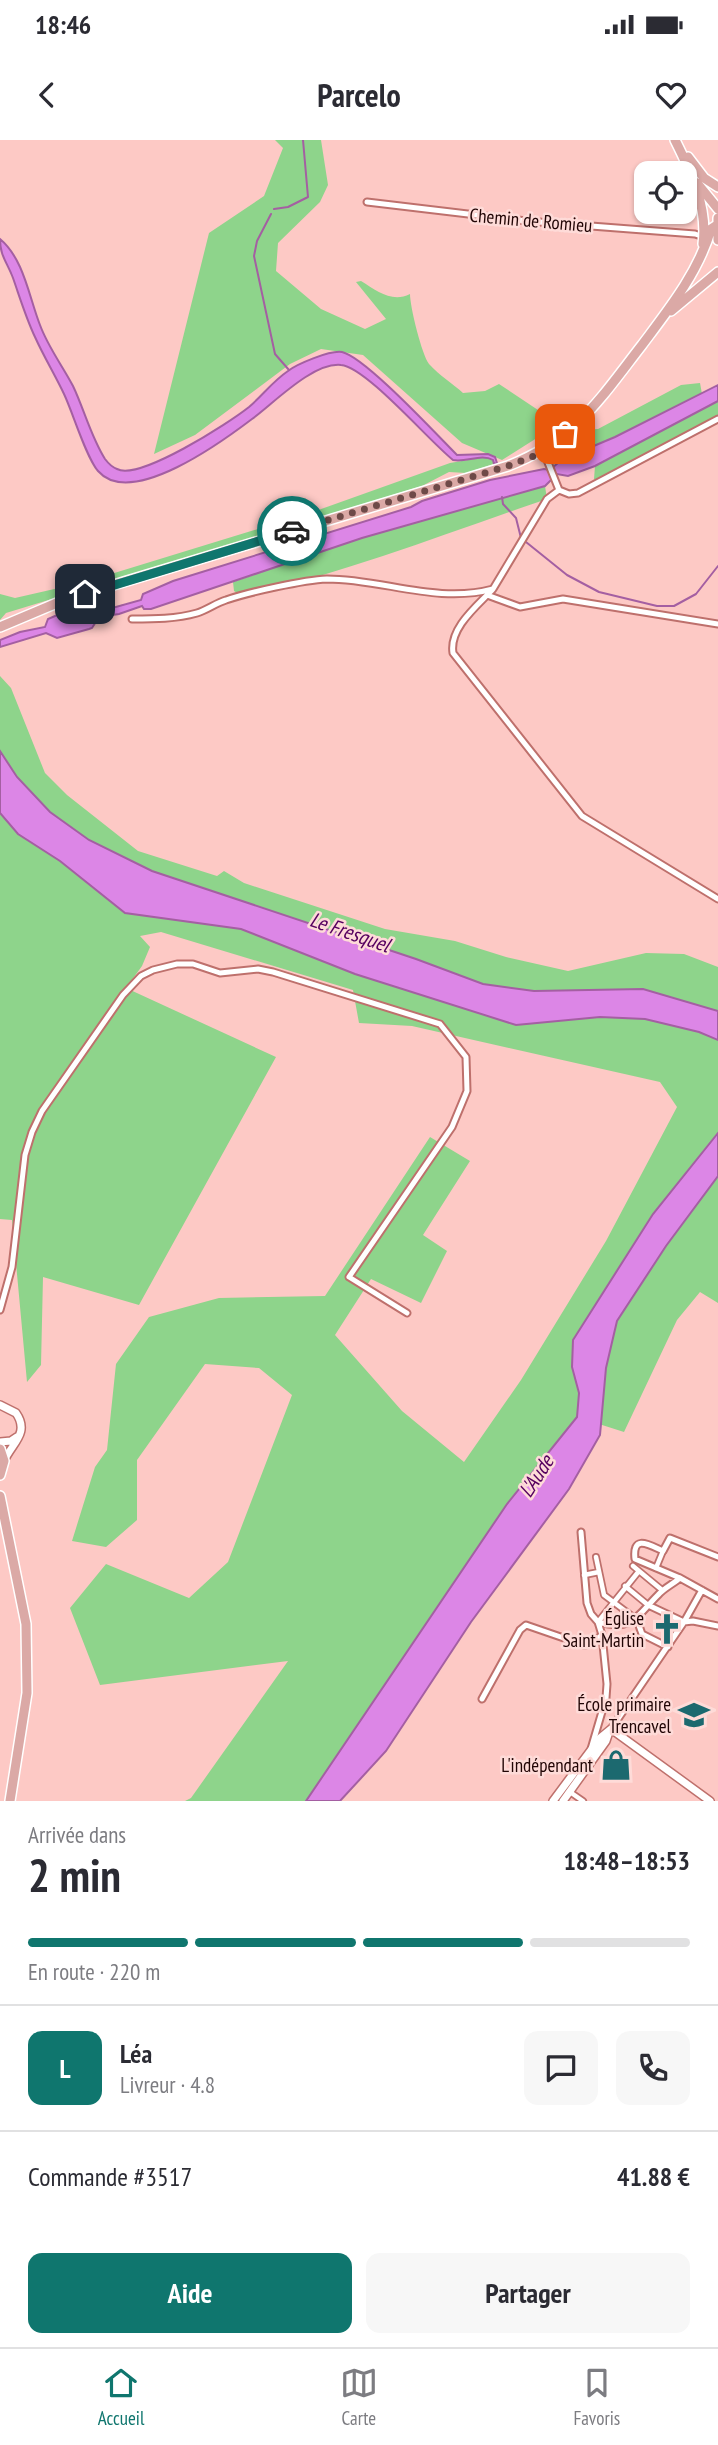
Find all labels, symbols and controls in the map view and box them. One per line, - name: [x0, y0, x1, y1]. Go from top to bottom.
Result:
- text: 18:46: [35, 8, 91, 41]
- text: Parcelo: [317, 74, 401, 116]
- icon: back: [28, 76, 66, 114]
- icon: heart: [652, 76, 690, 114]
- map controls: [634, 161, 697, 224]
- button: locate: [634, 161, 697, 224]
- street label: Chemin de Romieu: [469, 203, 593, 237]
- pin: [535, 404, 595, 464]
- icon: bag: [546, 415, 584, 453]
- courier: [257, 496, 327, 566]
- icon: car: [273, 512, 311, 550]
- pin: [55, 564, 115, 624]
- icon: home: [66, 575, 104, 613]
- water label: Le Fresquel: [306, 906, 396, 959]
- water label: L'Aude: [512, 1449, 560, 1502]
- place label: Église Saint-Martin: [562, 1606, 644, 1652]
- church icon: Église Saint-Martin: [650, 1612, 684, 1646]
- place label: École primaire Trencavel: [577, 1692, 672, 1738]
- school or university icon: École primaire Trencavel: [677, 1698, 711, 1732]
- shop icon: L'indépendant: [599, 1748, 633, 1782]
- place label: L'indépendant: [501, 1753, 594, 1777]
- text: Arrivée dans: [28, 1820, 126, 1849]
- text: 18:48–18:53: [563, 1844, 690, 1877]
- text: 2 min: [28, 1845, 121, 1905]
- text: En route · 220 m: [28, 1957, 160, 1986]
- button: chat: [524, 2031, 598, 2105]
- button: phone: [616, 2031, 690, 2105]
- text: Léa: [120, 2037, 152, 2070]
- text: L: [59, 2052, 71, 2085]
- text: Livreur · 4.8: [120, 2070, 215, 2099]
- text: Commande #3517: [28, 2160, 192, 2193]
- text: 41.88 €: [617, 2160, 690, 2193]
- button: Aide: [28, 2253, 352, 2333]
- button: Partager: [366, 2253, 690, 2333]
- tab: Accueil: [98, 2364, 144, 2430]
- tab: Carte: [340, 2364, 378, 2430]
- tab: Favoris: [573, 2364, 620, 2430]

